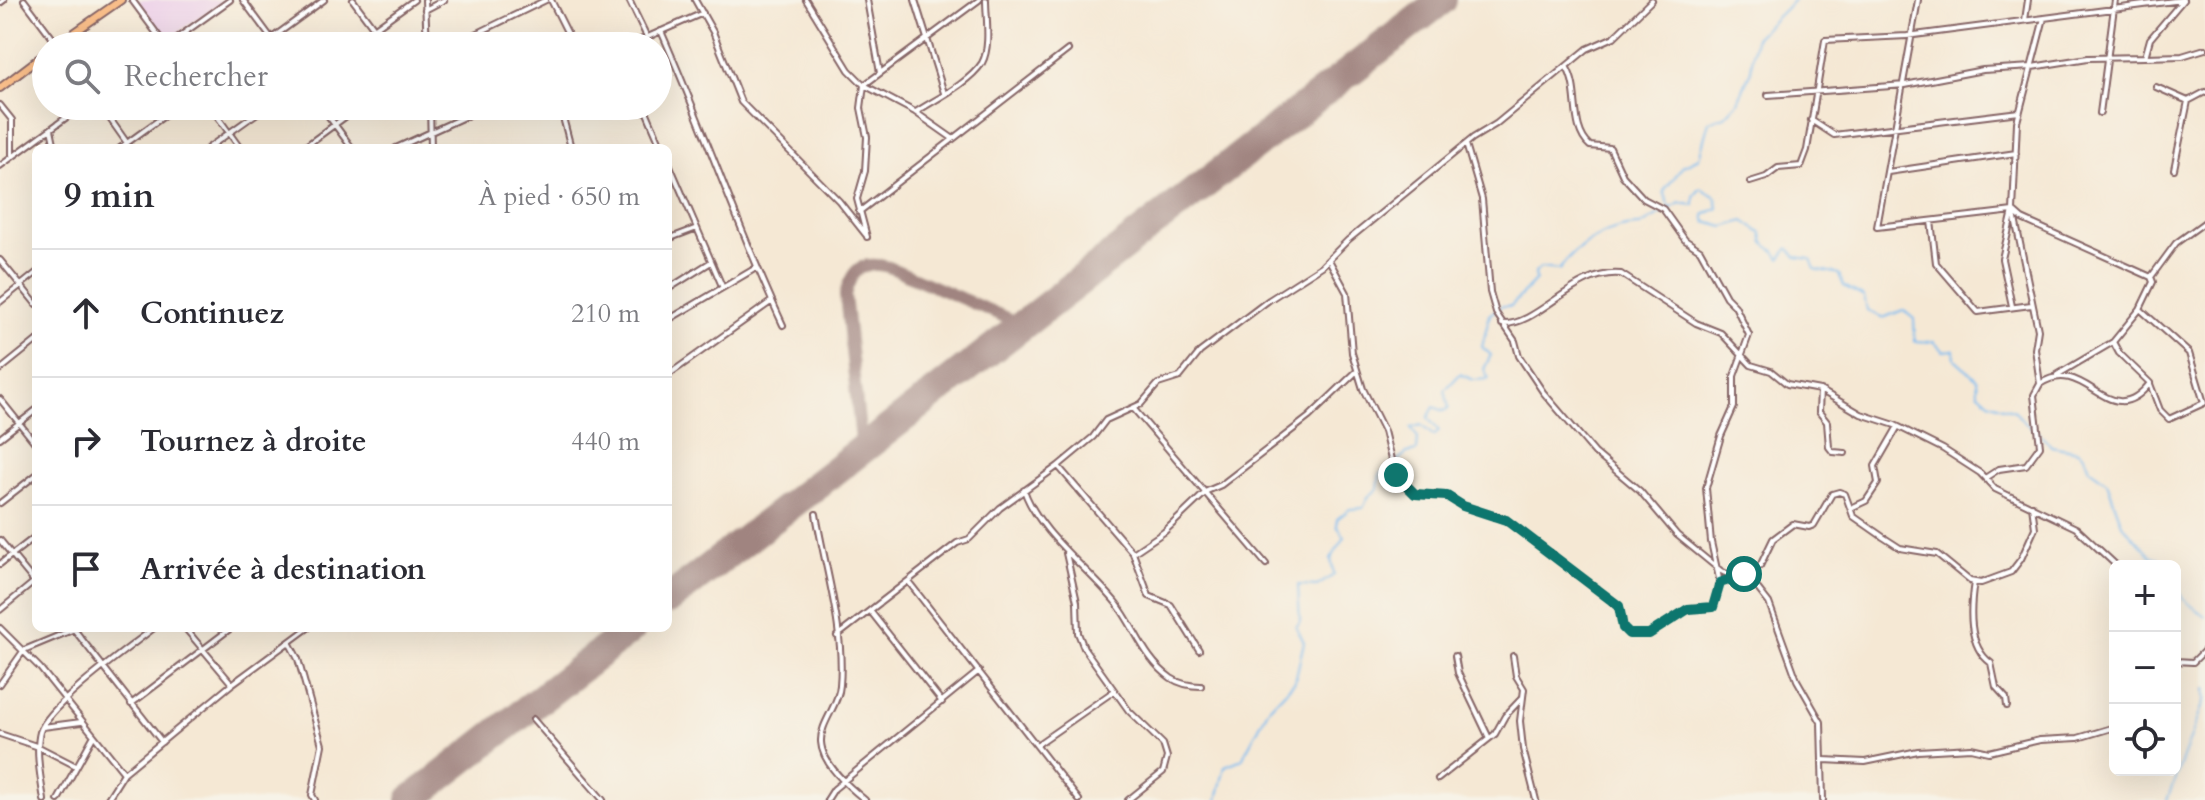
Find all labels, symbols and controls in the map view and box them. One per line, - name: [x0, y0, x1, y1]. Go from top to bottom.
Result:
- search box: [32, 32, 672, 120]
- icon: search: [60, 54, 104, 98]
- text: Rechercher: [124, 56, 268, 97]
- text: 9 min: [64, 173, 155, 219]
- text: À pied · 650 m: [478, 179, 640, 214]
- icon: ahead: [64, 291, 108, 335]
- text: Continuez: [140, 293, 284, 334]
- text: 210 m: [571, 296, 640, 331]
- icon: right: [64, 419, 108, 463]
- text: Tournez à droite: [140, 421, 367, 462]
- text: 440 m: [571, 424, 640, 459]
- route end: [1378, 457, 1414, 493]
- icon: arrive: [64, 547, 108, 591]
- text: Arrivée à destination: [140, 549, 426, 590]
- route start: [1726, 556, 1762, 592]
- map controls: [2109, 560, 2181, 776]
- button: +: [2109, 560, 2181, 632]
- button: −: [2109, 632, 2181, 704]
- button: locate: [2109, 704, 2181, 776]

